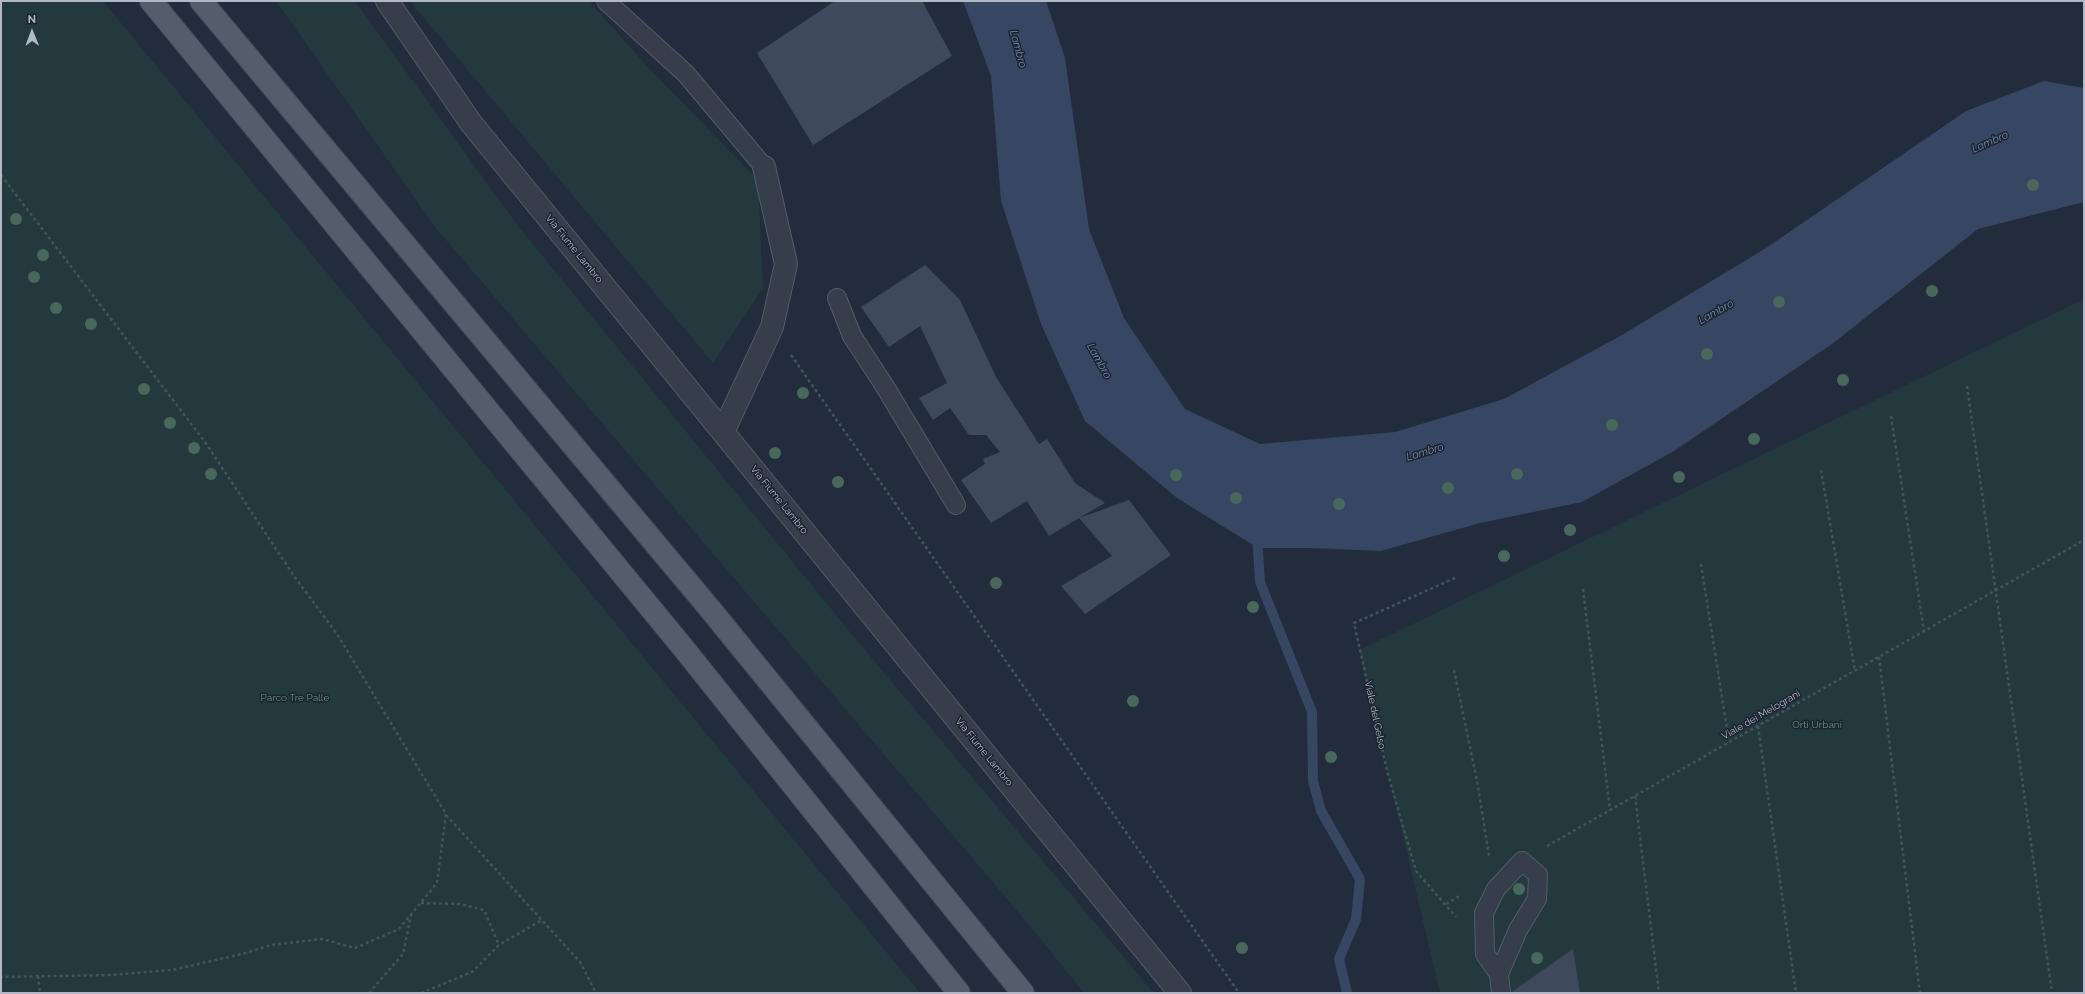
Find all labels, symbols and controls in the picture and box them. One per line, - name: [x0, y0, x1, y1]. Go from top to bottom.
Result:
- north arrow: [12, 12, 52, 52]
- text: N: [27, 13, 36, 26]
- water label: Lambro: [1007, 29, 1029, 69]
- water label: Lambro: [1970, 128, 2010, 156]
- street label: Via Fiume Lambro: [543, 212, 605, 286]
- water label: Lambro: [1696, 297, 1736, 327]
- water label: Lambro: [1084, 341, 1114, 381]
- water label: Lambro: [1405, 440, 1445, 464]
- street label: Via Fiume Lambro: [748, 463, 810, 537]
- street label: Viale del Gelso: [1362, 680, 1388, 750]
- street label: Viale dei Melograni: [1720, 688, 1802, 742]
- park label: Parco Tre Palle: [261, 692, 329, 704]
- street label: Via Fiume Lambro: [953, 715, 1015, 789]
- park label: Orti Urbani: [1792, 719, 1842, 731]

